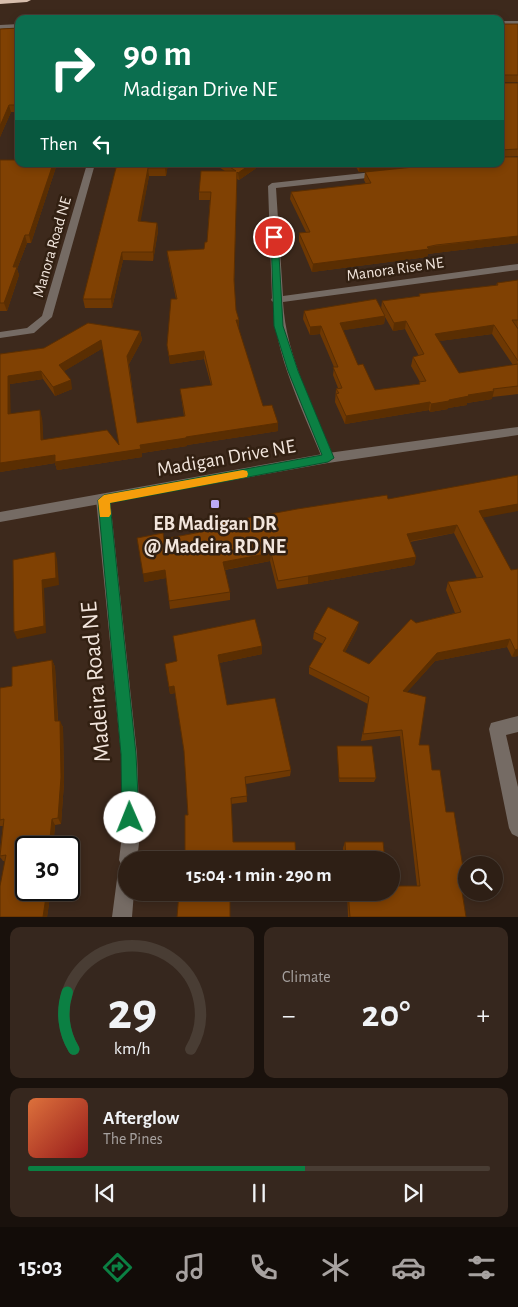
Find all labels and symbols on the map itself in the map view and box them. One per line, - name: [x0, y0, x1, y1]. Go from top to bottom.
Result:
- street label: Manora Road NE: [30, 195, 74, 299]
- pin: [253, 216, 295, 258]
- street label: Manora Rise NE: [345, 254, 445, 284]
- street label: Madigan Drive NE: [155, 436, 297, 480]
- marker: EB Madigan DR @ Madeira RD NE: [209, 498, 221, 510]
- place label: EB Madigan DR @ Madeira RD NE: [144, 514, 286, 557]
- street label: Madeira Road NE: [77, 600, 115, 763]
- position arrow: [103, 791, 155, 843]
- speed limit sign: 30: [15, 836, 80, 901]

